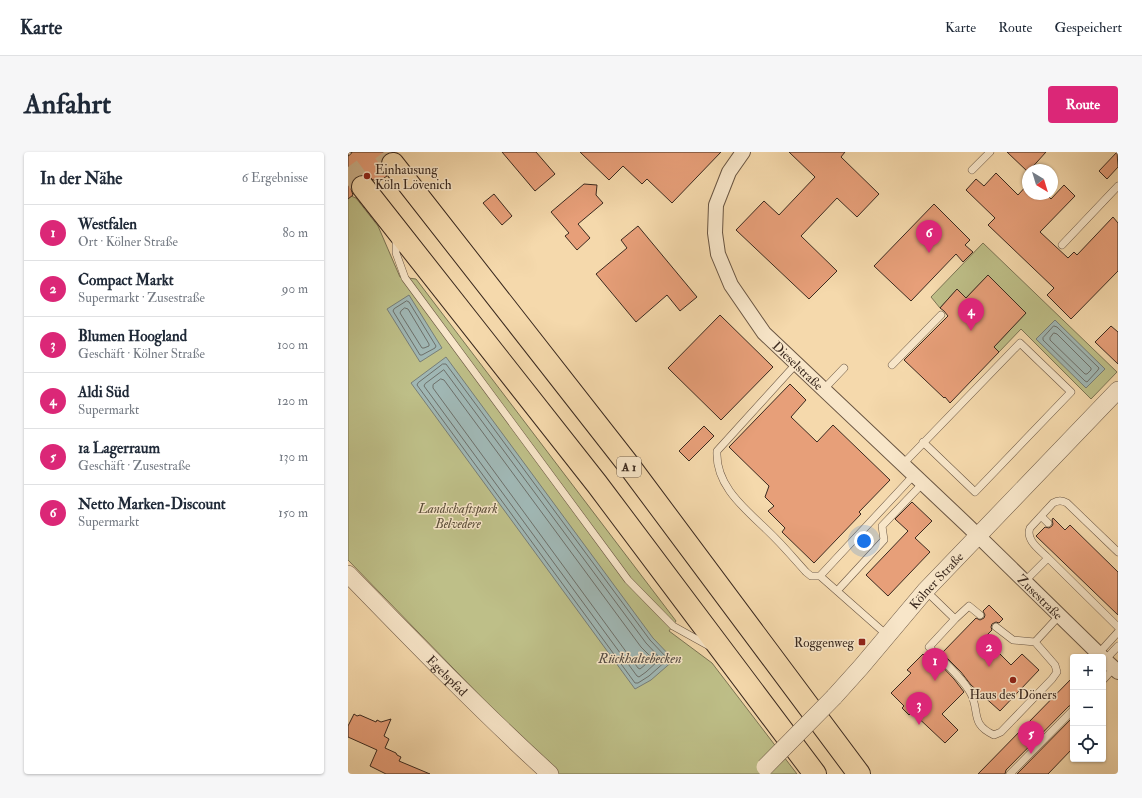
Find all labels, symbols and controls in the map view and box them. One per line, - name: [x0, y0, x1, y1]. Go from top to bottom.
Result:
- text: Karte: [20, 16, 62, 40]
- text: Karte: [945, 19, 976, 36]
- text: Route: [998, 19, 1032, 36]
- text: Gespeichert: [1054, 19, 1122, 36]
- button: Route: [1048, 86, 1118, 123]
- text: Anfahrt: [24, 87, 111, 122]
- place label: Einhausung Köln Lövenich: [375, 162, 452, 193]
- north arrow: [1022, 164, 1058, 200]
- text: In der Nähe: [40, 168, 122, 189]
- text: 6 Ergebnisse: [242, 170, 308, 186]
- marker: Einhausung Köln Lövenich: [362, 171, 372, 181]
- text: Westfalen: [78, 215, 137, 234]
- pin: 6: [916, 220, 942, 253]
- text: 1: [51, 225, 55, 241]
- text: 80 m: [282, 225, 308, 241]
- text: Ort · Kölner Straße: [78, 234, 178, 250]
- text: Compact Markt: [78, 271, 174, 290]
- text: 2: [50, 281, 56, 297]
- text: 90 m: [282, 281, 308, 297]
- text: Supermarkt · Zusestraße: [78, 290, 205, 306]
- pin: 4: [958, 298, 984, 331]
- text: Blumen Hoogland: [78, 327, 187, 346]
- text: 3: [51, 337, 56, 353]
- text: 100 m: [277, 337, 308, 353]
- street label: Dieselstraße: [769, 338, 827, 394]
- text: Geschäft · Kölner Straße: [78, 346, 205, 362]
- text: Aldi Süd: [78, 383, 129, 402]
- text: 4: [49, 393, 57, 409]
- text: 120 m: [277, 393, 308, 409]
- text: Supermarkt: [78, 402, 139, 418]
- text: 1a Lagerraum: [78, 439, 160, 458]
- text: 5: [50, 449, 56, 465]
- text: 130 m: [279, 449, 308, 465]
- road number: A 1: [617, 457, 641, 477]
- text: Geschäft · Zusestraße: [78, 458, 190, 474]
- text: Netto Marken-Discount: [78, 495, 226, 514]
- park label: Landschaftspark Belvedere: [417, 501, 498, 532]
- text: 6: [50, 505, 56, 521]
- text: 150 m: [278, 505, 308, 521]
- text: Supermarkt: [78, 514, 139, 530]
- your location: [854, 531, 874, 551]
- street label: Kölner Straße: [906, 549, 967, 613]
- street label: Zusestraße: [1013, 572, 1066, 624]
- pin: 2: [976, 634, 1002, 667]
- place label: Roggenweg: [794, 635, 855, 651]
- marker: Roggenweg: [857, 637, 867, 647]
- pin: 1: [922, 648, 948, 681]
- water label: Rückhaltebecken: [597, 650, 682, 667]
- street label: Egelspfad: [423, 652, 471, 700]
- map controls: [1070, 654, 1106, 762]
- button: +: [1070, 654, 1106, 690]
- marker: Haus des Döners: [1008, 675, 1018, 685]
- place label: Haus des Döners: [969, 687, 1057, 703]
- button: −: [1070, 690, 1106, 726]
- pin: 3: [906, 692, 932, 725]
- pin: 5: [1018, 721, 1044, 754]
- button: locate: [1070, 726, 1106, 762]

